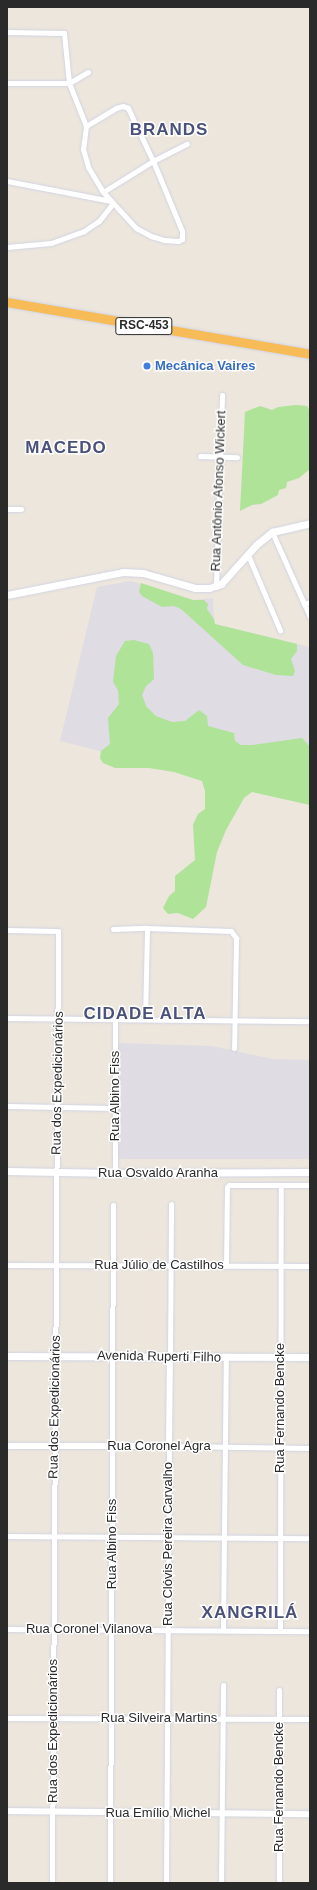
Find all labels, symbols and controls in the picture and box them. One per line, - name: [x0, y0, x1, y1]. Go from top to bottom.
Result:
- district label: BRANDS: [130, 120, 208, 140]
- road number: RSC-453: [115, 316, 173, 336]
- place label: Mecânica Vaires: [155, 358, 255, 374]
- marker: Mecânica Vaires: [142, 361, 152, 371]
- street label: Rua Antônio Afonso Wickert: [208, 409, 230, 573]
- district label: MACEDO: [25, 438, 107, 458]
- district label: CIDADE ALTA: [83, 1004, 207, 1024]
- street label: Rua dos Expedicionários: [49, 1011, 67, 1155]
- street label: Rua Albino Fiss: [107, 1050, 123, 1142]
- street label: Rua Osvaldo Aranha: [98, 1165, 218, 1181]
- street label: Rua Júlio de Castilhos: [94, 1257, 224, 1273]
- street label: Rua dos Expedicionários: [46, 1335, 64, 1479]
- street label: Rua Fernando Bencke: [272, 1343, 288, 1473]
- street label: Avenida Ruperti Filho: [97, 1348, 221, 1366]
- street label: Rua Coronel Agra: [107, 1438, 211, 1454]
- street label: Rua Clóvis Pereira Carvalho: [160, 1462, 176, 1626]
- street label: Rua Albino Fiss: [104, 1498, 120, 1590]
- district label: XANGRILÁ: [202, 1603, 298, 1623]
- street label: Rua Coronel Vilanova: [26, 1621, 152, 1637]
- street label: Rua dos Expedicionários: [45, 1659, 61, 1803]
- street label: Rua Silveira Martins: [101, 1710, 217, 1726]
- street label: Rua Fernando Bencke: [271, 1722, 287, 1852]
- street label: Rua Emílio Michel: [106, 1805, 210, 1821]

